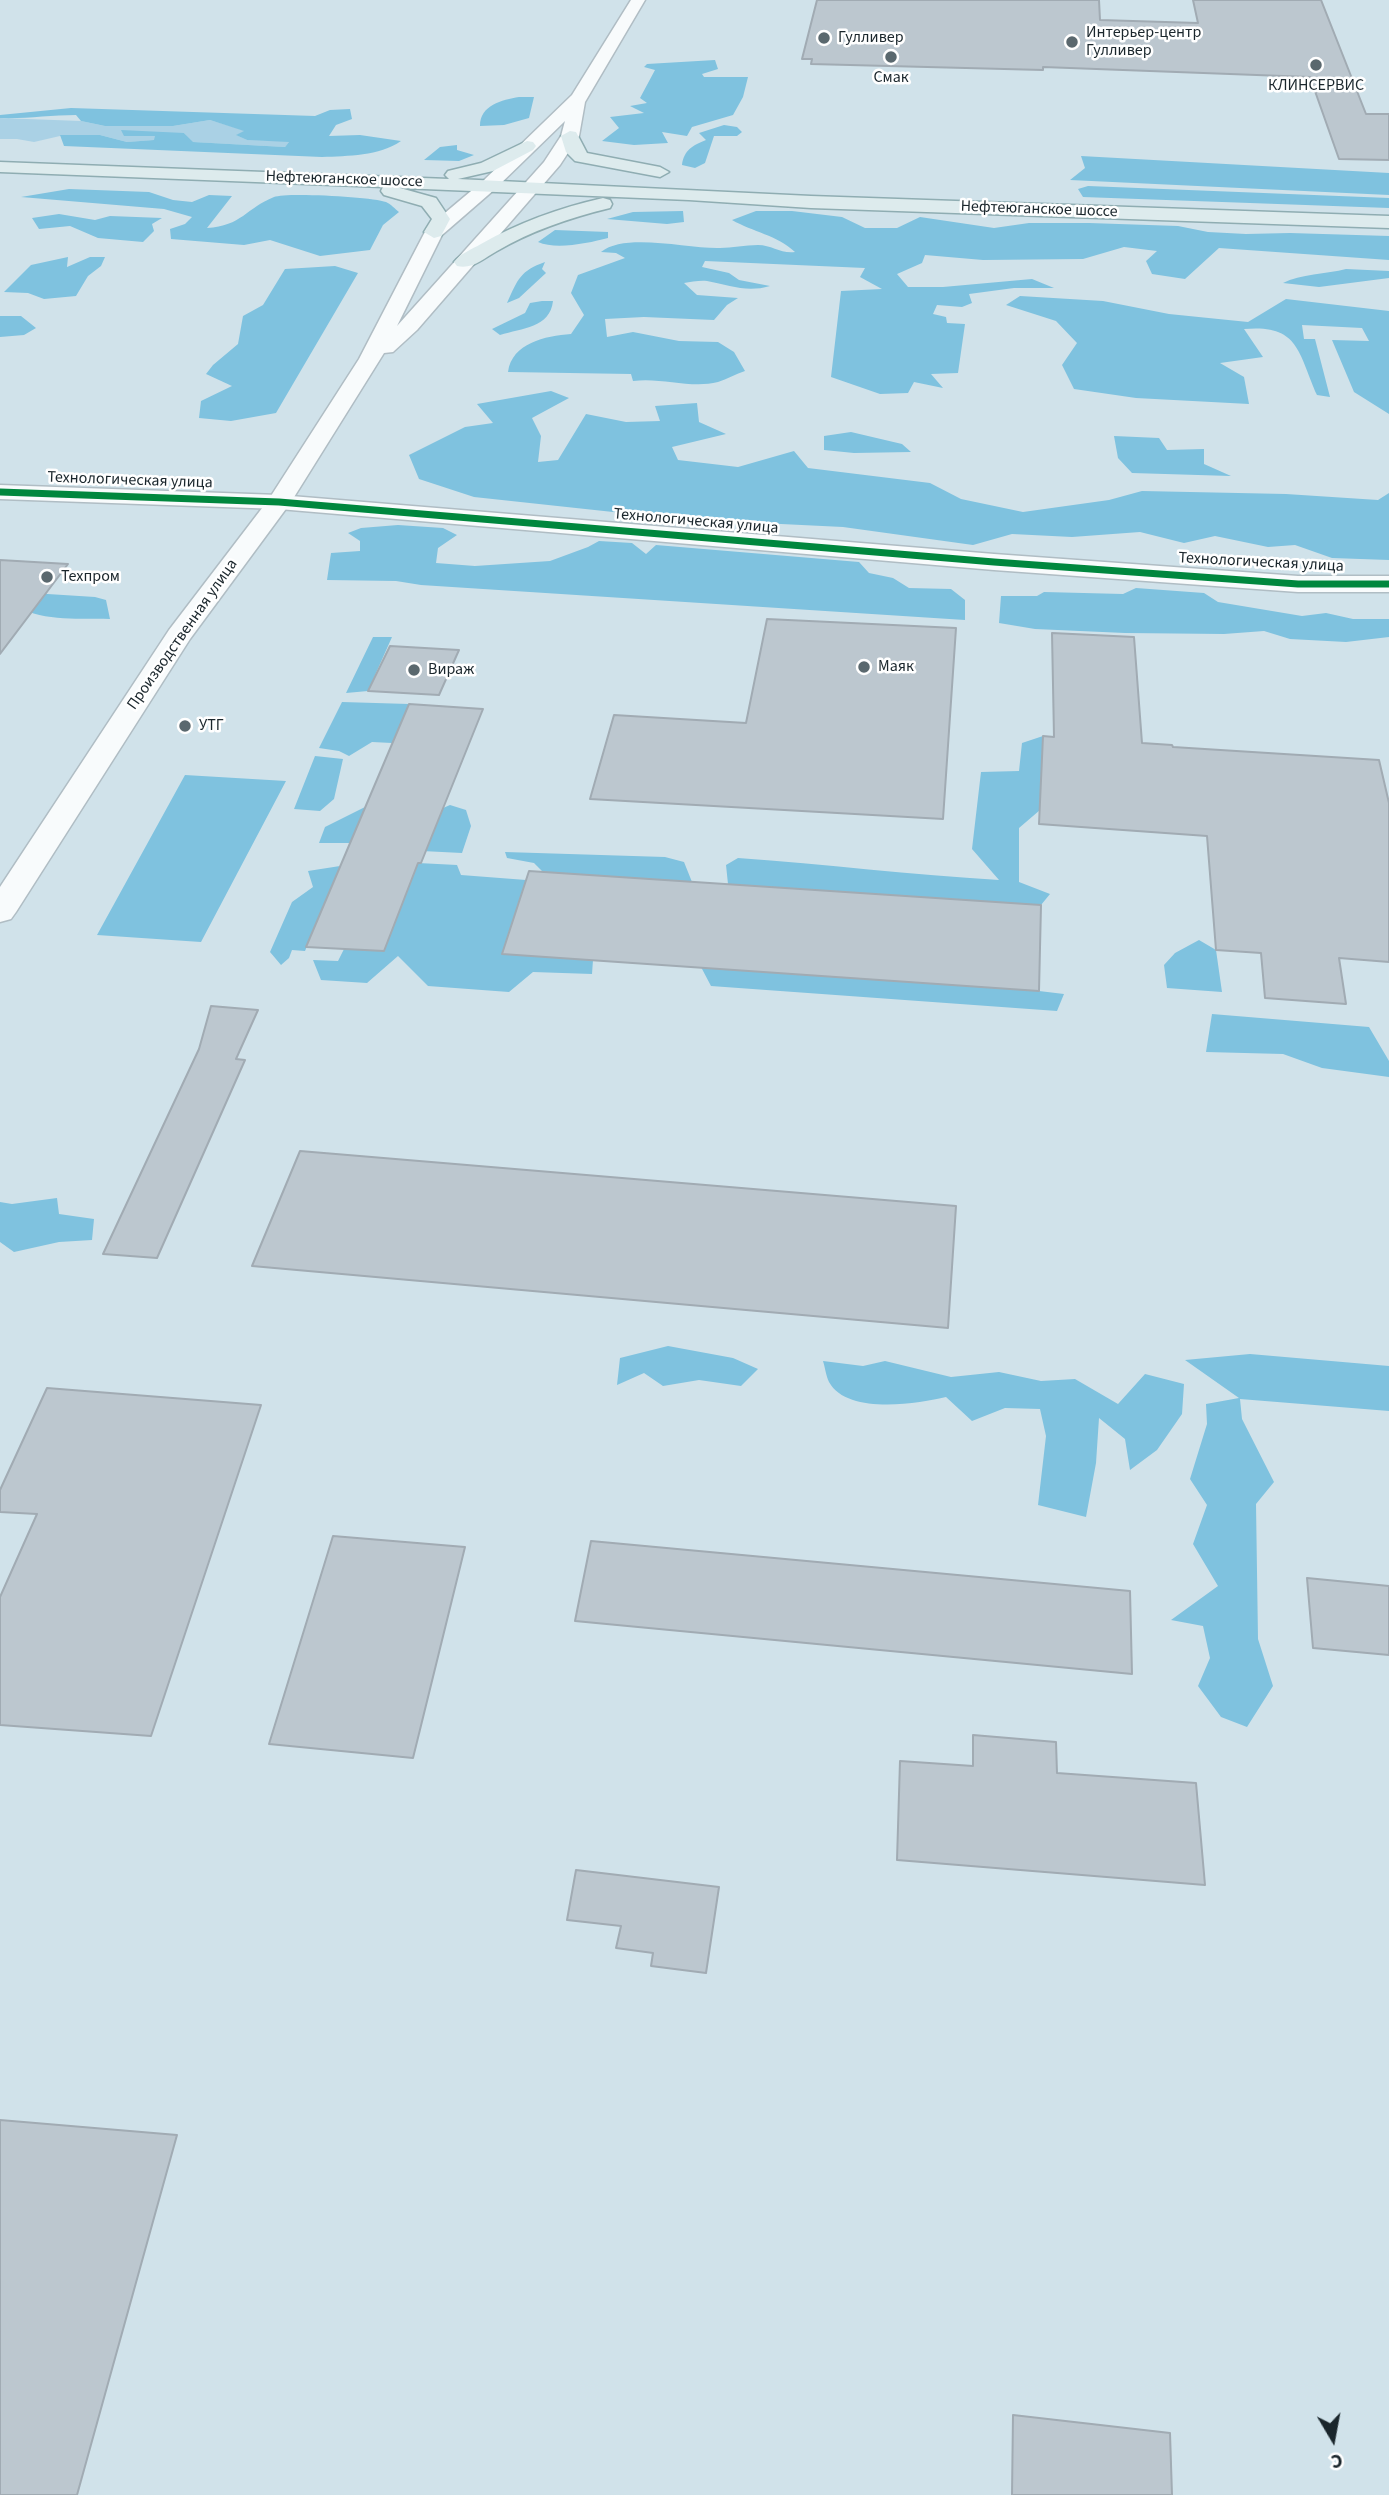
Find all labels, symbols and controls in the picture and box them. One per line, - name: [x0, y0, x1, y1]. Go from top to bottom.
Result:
- place label: Интерьер-центр Гулливер: [1086, 23, 1201, 61]
- place label: Гулливер: [838, 28, 904, 48]
- marker: Гулливер: [816, 30, 832, 46]
- marker: Интерьер-центр Гулливер: [1064, 34, 1080, 50]
- marker: Смак: [883, 49, 899, 65]
- marker: КЛИНСЕРВИС: [1308, 57, 1324, 73]
- place label: Смак: [873, 68, 909, 88]
- place label: КЛИНСЕРВИС: [1268, 76, 1364, 96]
- street label: Нефтеюганское шоссе: [265, 168, 423, 192]
- street label: Нефтеюганское шоссе: [960, 198, 1118, 222]
- street label: Технологическая улица: [47, 469, 213, 493]
- street label: Технологическая улица: [613, 505, 779, 539]
- street label: Технологическая улица: [1178, 549, 1344, 577]
- street label: Производственная улица: [124, 556, 242, 714]
- place label: Техпром: [61, 567, 120, 587]
- marker: Техпром: [39, 569, 55, 585]
- place label: Маяк: [878, 657, 914, 677]
- marker: Маяк: [856, 659, 872, 675]
- place label: Вираж: [428, 660, 474, 680]
- marker: Вираж: [406, 662, 422, 678]
- place label: УТГ: [199, 716, 224, 736]
- marker: УТГ: [177, 718, 193, 734]
- north arrow: [1298, 2404, 1368, 2474]
- text: С: [1329, 2446, 1345, 2474]

